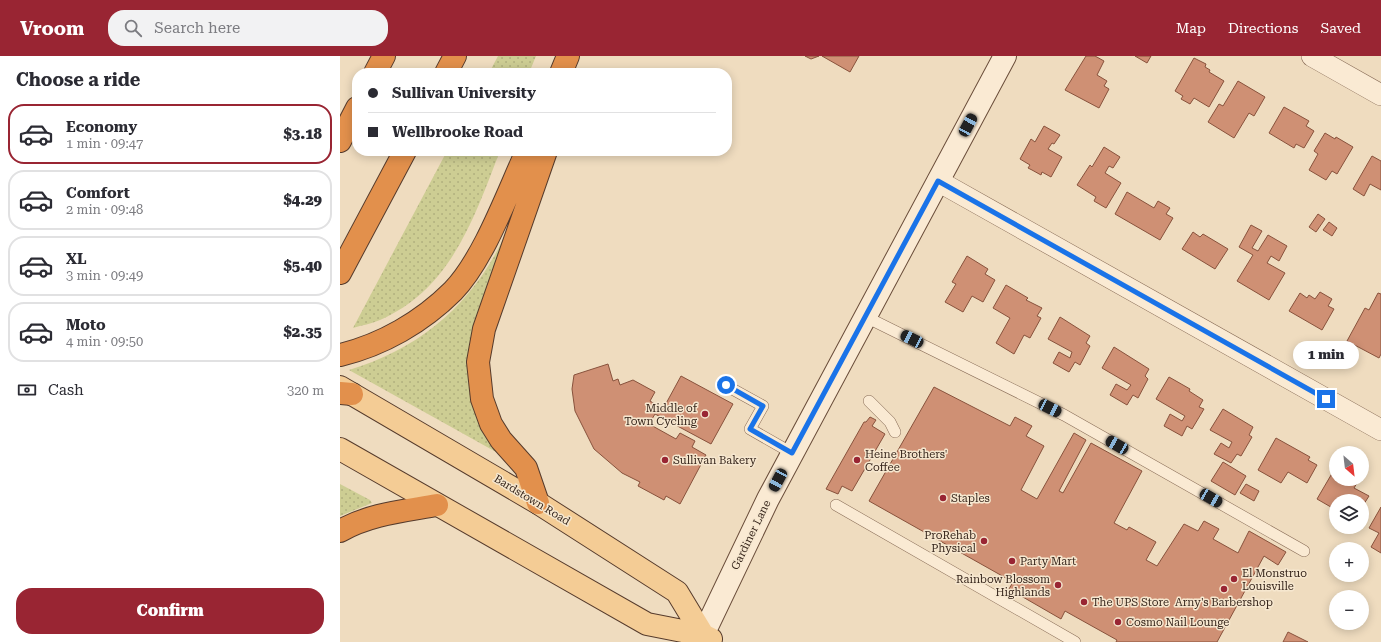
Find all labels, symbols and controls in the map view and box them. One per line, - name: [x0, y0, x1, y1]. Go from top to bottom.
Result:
- search box: [108, 10, 388, 46]
- text: Vroom: [20, 17, 84, 40]
- icon: search: [122, 17, 144, 39]
- text: Search here: [154, 19, 240, 37]
- text: Map: [1176, 20, 1206, 36]
- text: Directions: [1228, 20, 1298, 36]
- text: Saved: [1320, 20, 1361, 36]
- text: Choose a ride: [16, 69, 140, 90]
- text: Sullivan University: [392, 84, 536, 102]
- car: [957, 112, 979, 138]
- icon: car: [18, 116, 54, 152]
- text: Economy: [66, 118, 137, 136]
- text: Wellbrooke Road: [392, 123, 523, 141]
- text: $3.18: [283, 125, 322, 143]
- text: 1 min · 09:47: [66, 136, 143, 151]
- icon: car: [18, 182, 54, 218]
- text: Comfort: [66, 184, 130, 202]
- text: $4.29: [283, 191, 322, 209]
- text: 2 min · 09:48: [66, 202, 143, 217]
- icon: car: [18, 248, 54, 284]
- text: XL: [66, 250, 87, 268]
- text: $5.40: [283, 257, 322, 275]
- text: 3 min · 09:49: [66, 268, 143, 283]
- icon: car: [18, 314, 54, 350]
- text: Moto: [66, 316, 106, 334]
- text: $2.35: [283, 323, 322, 341]
- car: [899, 328, 925, 350]
- text: 4 min · 09:50: [66, 334, 143, 349]
- callout: 1 min: [1293, 341, 1359, 369]
- text: 1 min: [1308, 347, 1344, 362]
- route start: [717, 376, 735, 394]
- icon: cash: [16, 379, 38, 401]
- text: Cash: [48, 381, 84, 399]
- text: 320 m: [287, 383, 324, 398]
- route end: [1317, 390, 1335, 408]
- car: [1037, 397, 1063, 419]
- place label: Middle of Town Cycling: [624, 402, 698, 428]
- marker: Middle of Town Cycling: [700, 409, 710, 419]
- car: [1104, 434, 1130, 456]
- north arrow: [1329, 446, 1369, 486]
- map controls: [1329, 446, 1369, 630]
- place label: Heine Brothers' Coffee: [865, 448, 948, 474]
- place label: Sullivan Bakery: [673, 454, 757, 467]
- marker: Sullivan Bakery: [660, 455, 670, 465]
- marker: Heine Brothers' Coffee: [852, 455, 862, 465]
- car: [767, 467, 789, 493]
- street label: Bardstown Road: [492, 472, 572, 528]
- car: [1198, 487, 1224, 509]
- place label: Staples: [951, 492, 990, 505]
- marker: Staples: [938, 493, 948, 503]
- button: layers: [1329, 494, 1369, 534]
- street label: Gardiner Lane: [728, 498, 774, 572]
- place label: ProRehab Physical: [924, 529, 977, 555]
- marker: ProRehab Physical: [979, 536, 989, 546]
- button: +: [1329, 542, 1369, 582]
- place label: Party Mart: [1020, 555, 1076, 568]
- marker: Party Mart: [1007, 556, 1017, 566]
- place label: El Monstruo Louisville: [1242, 567, 1307, 593]
- place label: Rainbow Blossom Highlands: [956, 573, 1050, 599]
- marker: El Monstruo Louisville: [1229, 574, 1239, 584]
- marker: Rainbow Blossom Highlands: [1053, 580, 1063, 590]
- marker: Arny's Barbershop: [1219, 584, 1229, 594]
- button: Confirm: [16, 588, 324, 634]
- button: −: [1329, 590, 1369, 630]
- place label: The UPS Store: [1092, 596, 1169, 609]
- place label: Arny's Barbershop: [1175, 596, 1273, 609]
- marker: The UPS Store: [1079, 597, 1089, 607]
- place label: Cosmo Nail Lounge: [1126, 616, 1229, 629]
- marker: Cosmo Nail Lounge: [1113, 617, 1123, 627]

